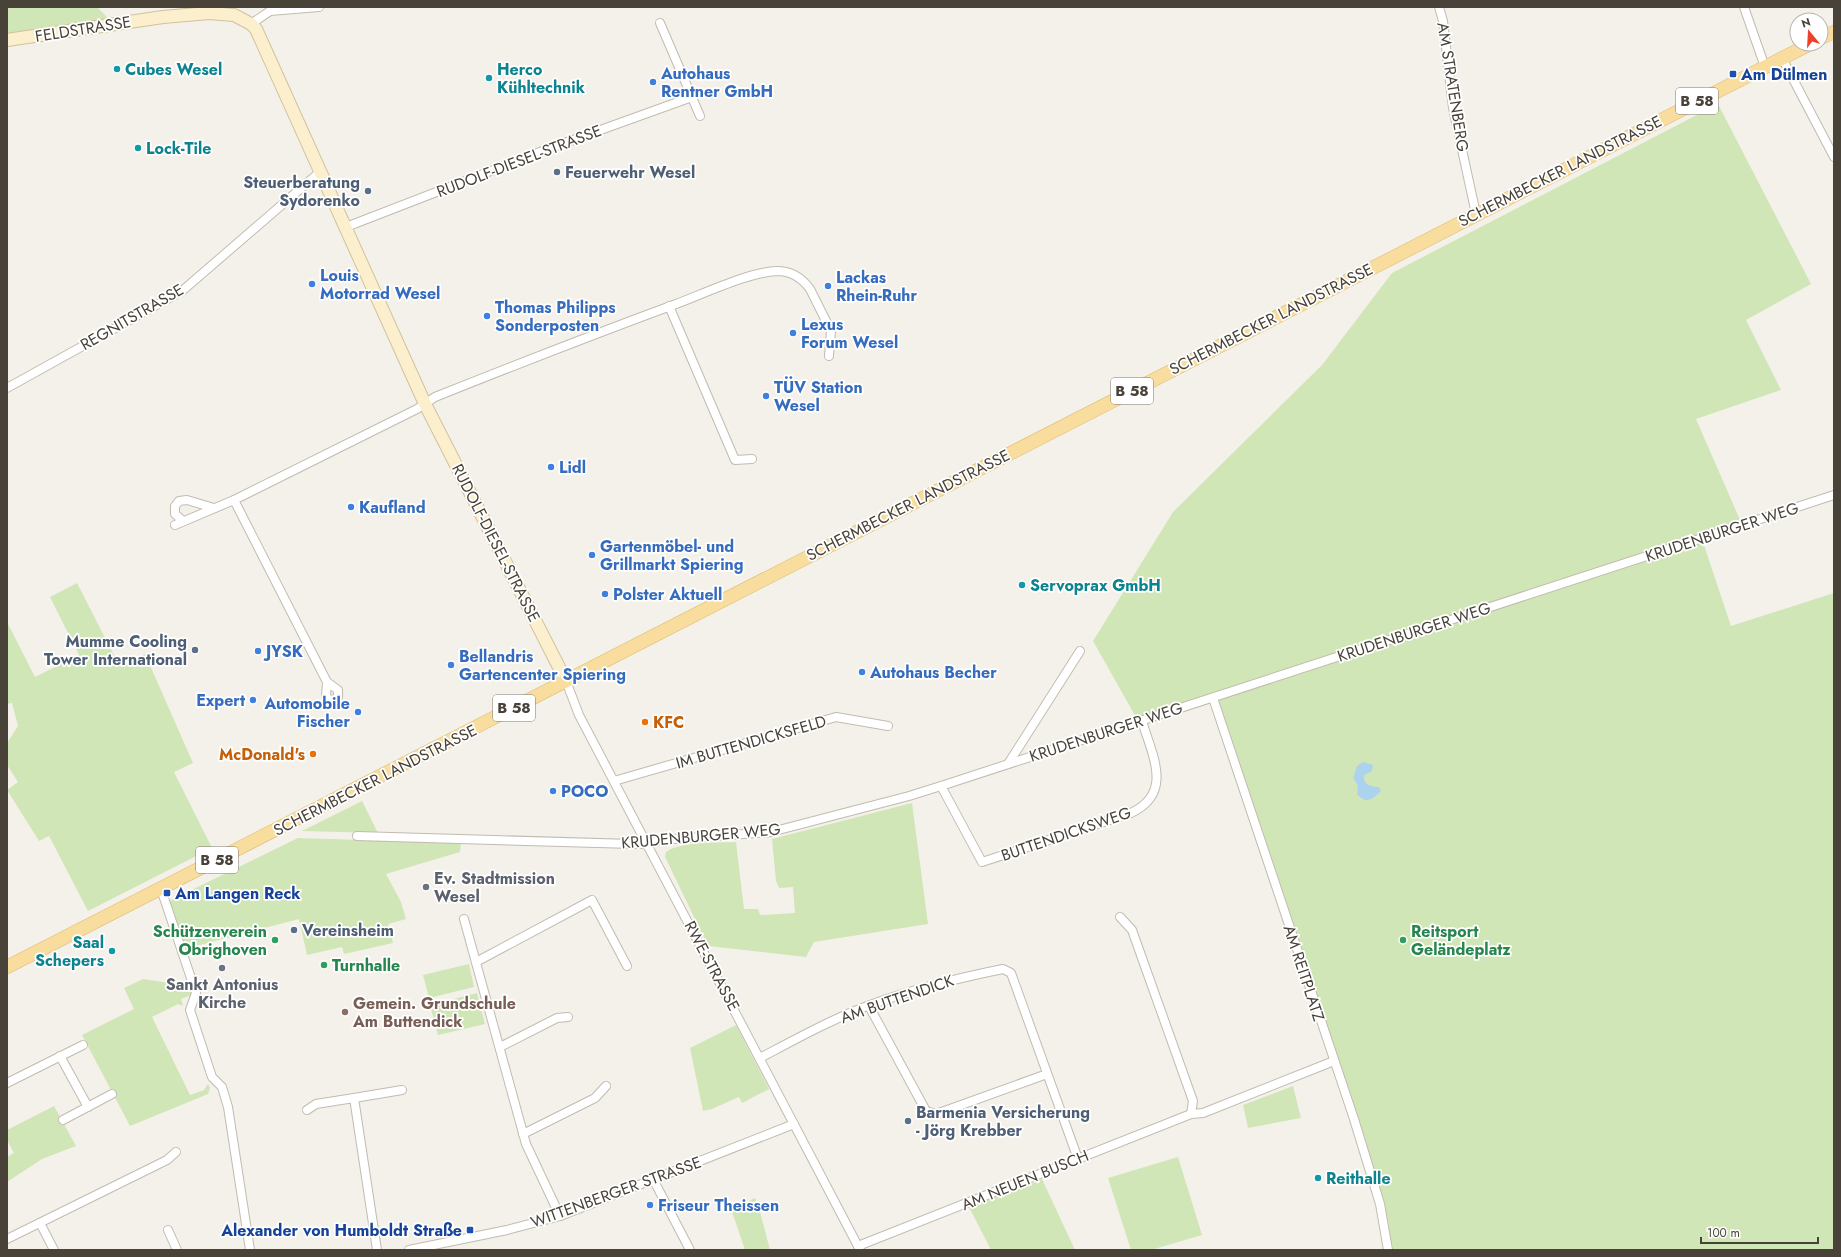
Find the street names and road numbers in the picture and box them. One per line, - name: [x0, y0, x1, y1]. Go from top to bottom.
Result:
- street label: FELDSTRASSE: [33, 10, 133, 48]
- street label: AM STRATENBERG: [1431, 21, 1475, 153]
- road number: B 58: [1676, 88, 1718, 114]
- street label: SCHERMBECKER LANDSTRASSE: [1454, 110, 1666, 232]
- street label: RUDOLF-DIESEL-STRASSE: [433, 119, 605, 203]
- street label: SCHERMBECKER LANDSTRASSE: [1165, 258, 1377, 380]
- street label: REGNITSTRASSE: [76, 278, 188, 356]
- road number: B 58: [1111, 378, 1153, 404]
- street label: SCHERMBECKER LANDSTRASSE: [802, 444, 1014, 566]
- street label: RUDOLF-DIESEL-STRASSE: [446, 460, 546, 626]
- street label: KRUDENBURGER WEG: [1642, 496, 1802, 568]
- street label: KRUDENBURGER WEG: [1334, 596, 1494, 668]
- road number: B 58: [493, 695, 535, 721]
- street label: KRUDENBURGER WEG: [1026, 696, 1186, 768]
- street label: IM BUTTENDICKSFELD: [673, 709, 829, 775]
- street label: SCHERMBECKER LANDSTRASSE: [269, 719, 481, 841]
- street label: BUTTENDICKSWEG: [998, 801, 1134, 867]
- street label: KRUDENBURGER WEG: [620, 818, 782, 854]
- road number: B 58: [196, 847, 238, 873]
- street label: RWE-STRASSE: [679, 917, 745, 1015]
- street label: AM REITPLATZ: [1278, 922, 1330, 1024]
- street label: AM BUTTENDICK: [837, 969, 957, 1029]
- street label: AM NEUEN BUSCH: [958, 1144, 1092, 1216]
- street label: WITTENBERGER STRASSE: [527, 1150, 705, 1234]

